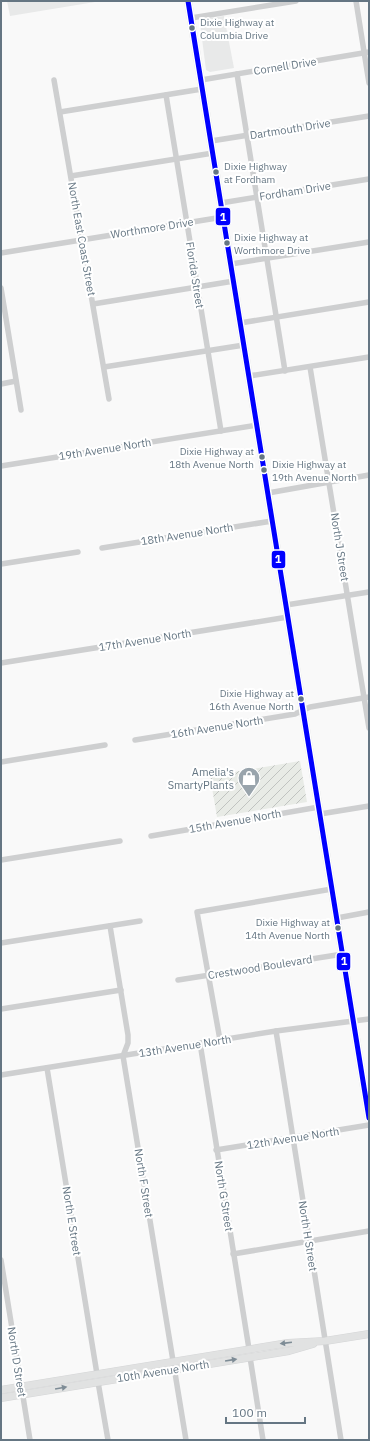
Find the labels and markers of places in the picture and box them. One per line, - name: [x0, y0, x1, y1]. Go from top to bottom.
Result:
- place label: Dixie Highway at Columbia Drive: [200, 16, 275, 42]
- marker: Dixie Highway at Columbia Drive: [187, 23, 197, 33]
- place label: Dixie Highway at Fordham: [224, 160, 287, 186]
- marker: Dixie Highway at Fordham: [211, 167, 221, 177]
- place label: Dixie Highway at Worthmore Drive: [234, 231, 311, 257]
- marker: Dixie Highway at Worthmore Drive: [222, 238, 232, 248]
- place label: Dixie Highway at 18th Avenue North: [169, 445, 254, 471]
- marker: Dixie Highway at 18th Avenue North: [257, 452, 267, 462]
- place label: Dixie Highway at 19th Avenue North: [272, 458, 357, 484]
- marker: Dixie Highway at 19th Avenue North: [259, 465, 269, 475]
- place label: Dixie Highway at 16th Avenue North: [209, 687, 294, 713]
- marker: Dixie Highway at 16th Avenue North: [296, 694, 306, 704]
- place label: Amelia's SmartyPlants: [168, 765, 234, 792]
- shop icon: Amelia's SmartyPlants: [236, 765, 262, 798]
- place label: Dixie Highway at 14th Avenue North: [245, 916, 330, 942]
- marker: Dixie Highway at 14th Avenue North: [333, 923, 343, 933]

